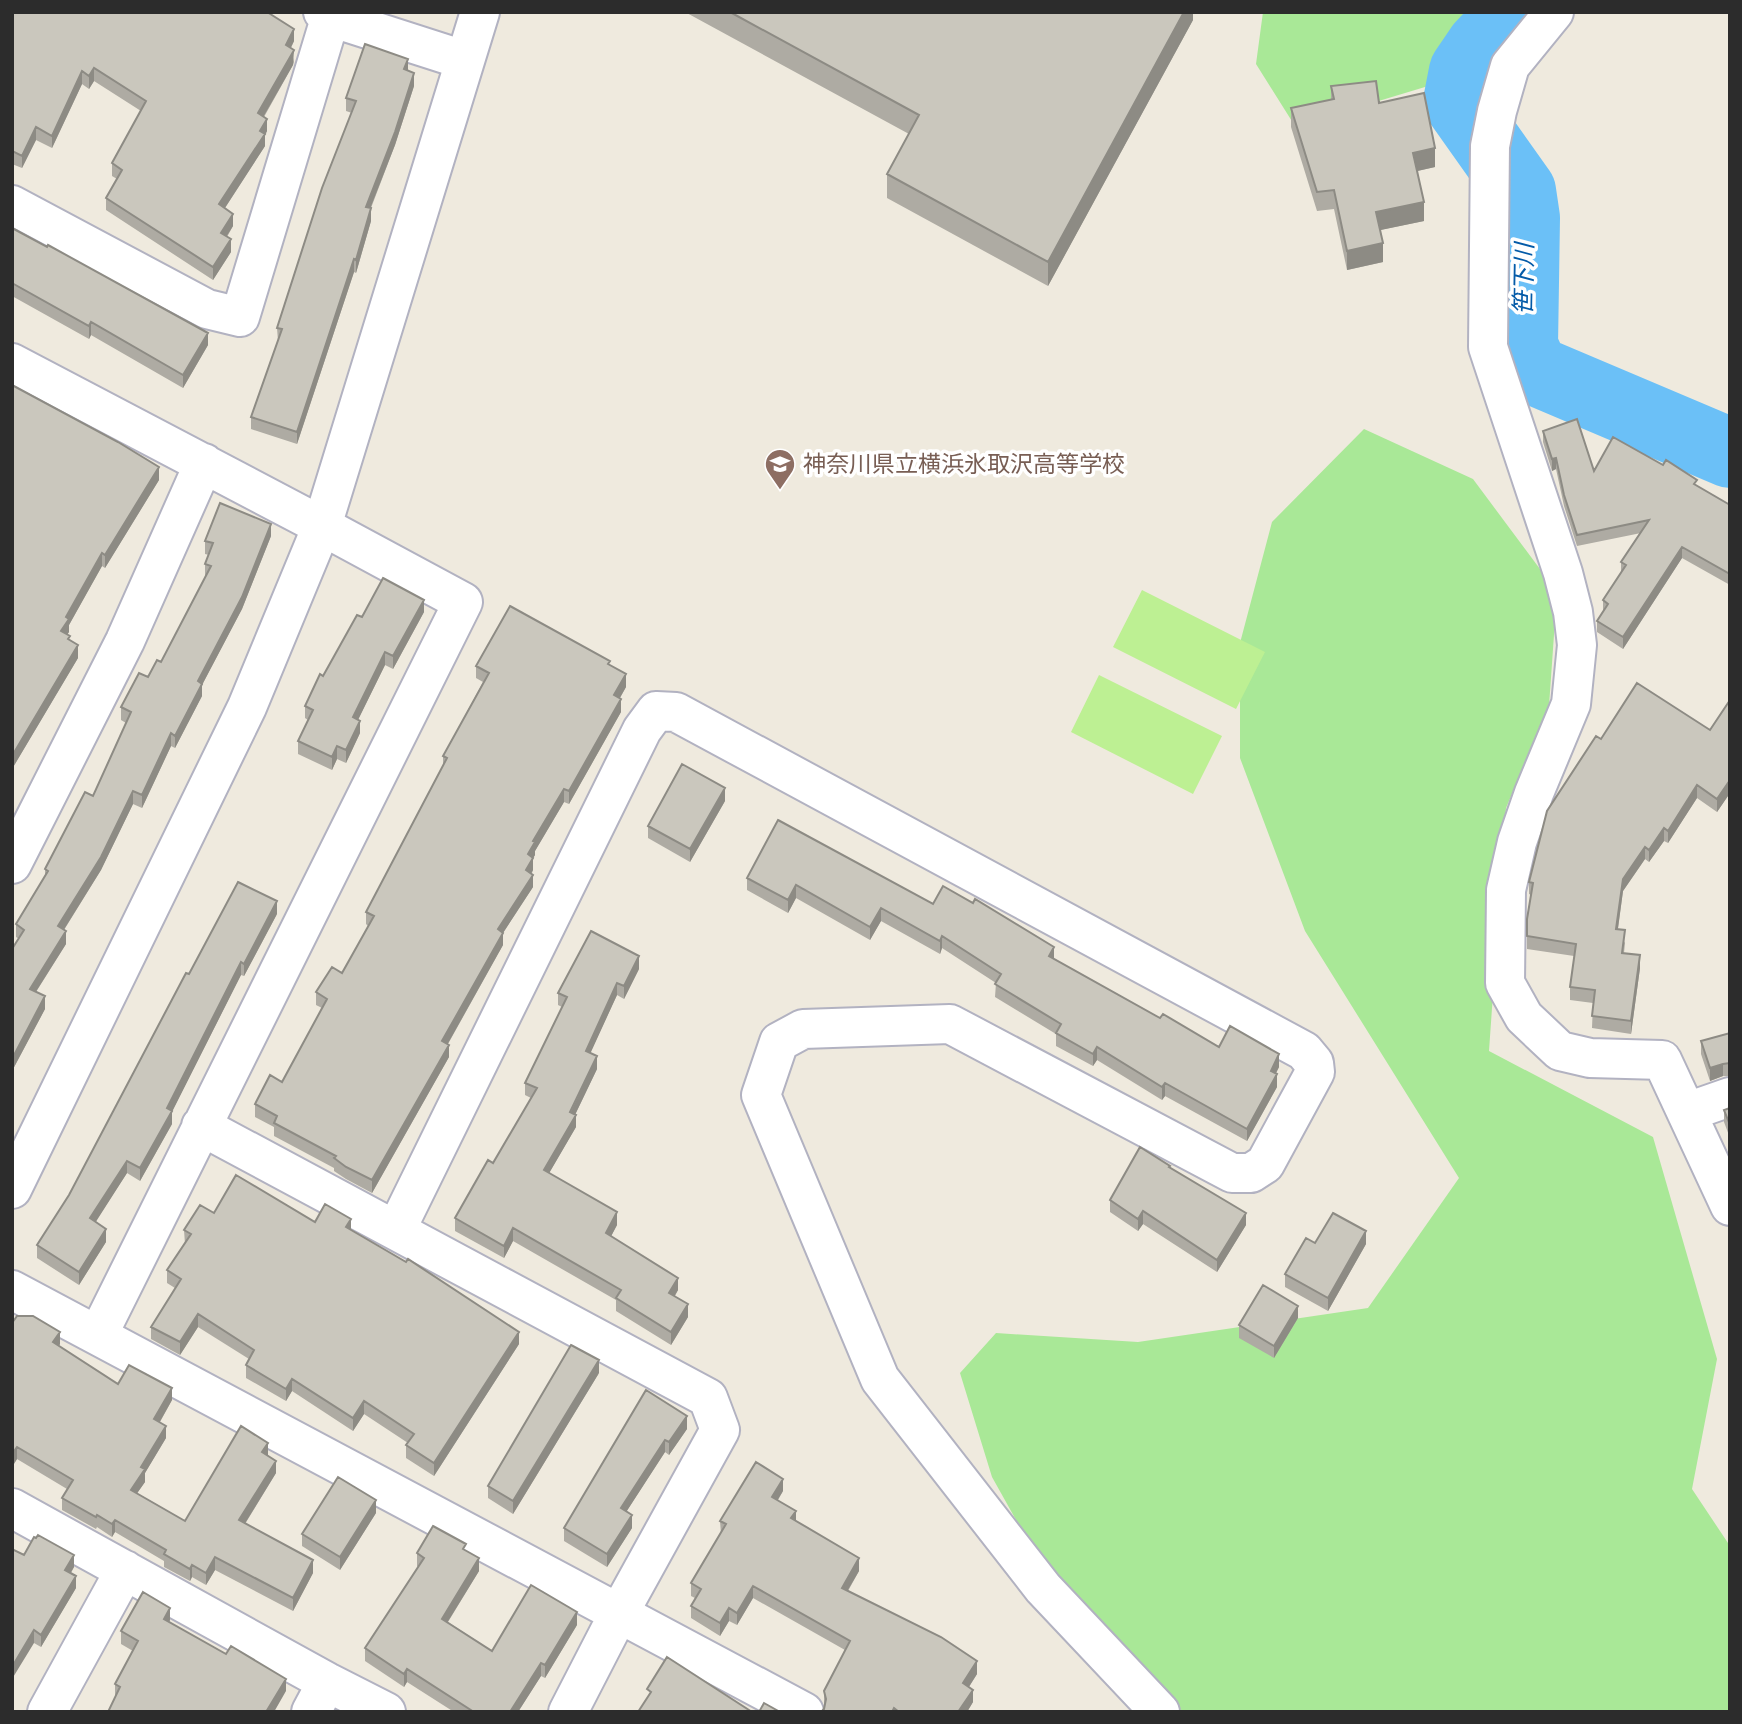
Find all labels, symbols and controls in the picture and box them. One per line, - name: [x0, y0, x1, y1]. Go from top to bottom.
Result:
- water label: 笹下川: [1507, 240, 1540, 315]
- school or university icon: 神奈川県立横浜氷取沢高等学校: [763, 447, 797, 491]
- place label: 神奈川県立横浜氷取沢高等学校: [803, 449, 1125, 479]

